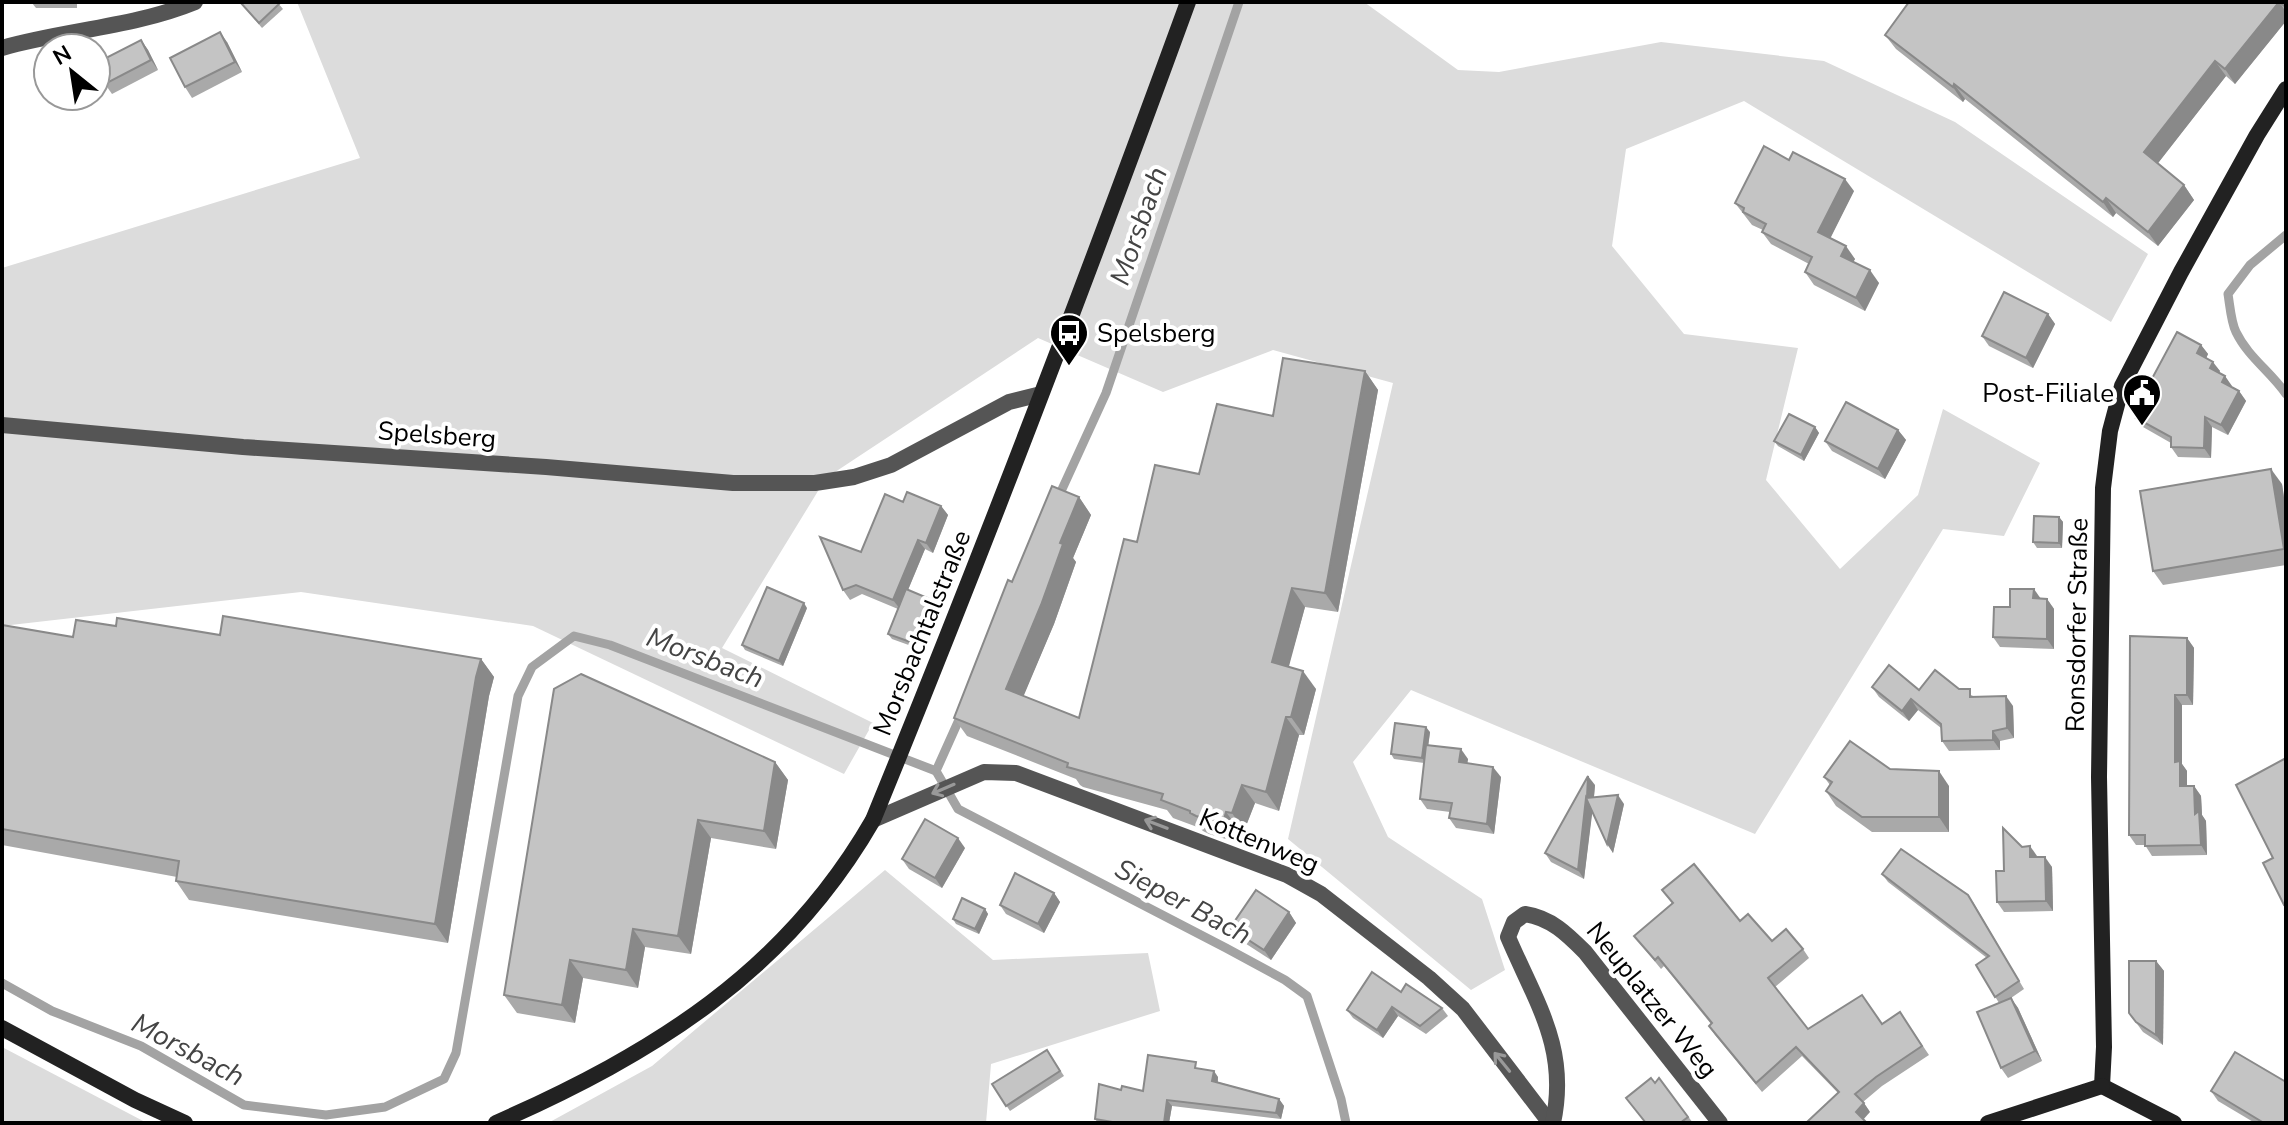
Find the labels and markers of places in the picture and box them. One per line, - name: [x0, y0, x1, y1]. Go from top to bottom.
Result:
- bus stop icon: Spelsberg: [1048, 312, 1090, 367]
- place label: Spelsberg: [1097, 316, 1215, 351]
- public building icon: Post-Filiale: [2121, 372, 2163, 427]
- place label: Post-Filiale: [1982, 376, 2114, 411]

